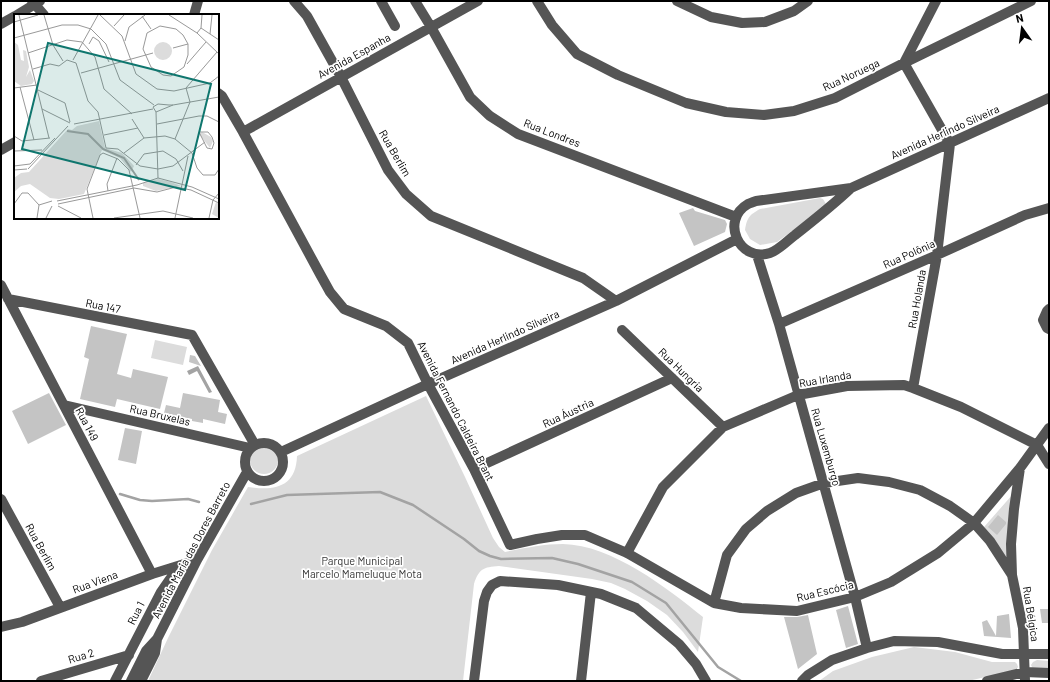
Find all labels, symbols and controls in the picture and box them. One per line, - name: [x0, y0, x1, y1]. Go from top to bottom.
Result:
- north arrow: [1002, 8, 1042, 48]
- text: N: [1014, 11, 1025, 25]
- inset map: [14, 14, 219, 219]
- street label: Avenida Espanha: [315, 30, 392, 81]
- street label: Rua Noruega: [820, 56, 881, 93]
- street label: Avenida Herlindo Silveira: [889, 102, 1001, 161]
- street label: Rua Londres: [522, 116, 582, 149]
- street label: Rua Berlim: [377, 127, 414, 178]
- street label: Rua Polônia: [881, 236, 937, 271]
- street label: Rua Holanda: [905, 269, 928, 329]
- street label: Rua 147: [85, 296, 122, 315]
- street label: Avenida Herlindo Silveira: [449, 307, 561, 366]
- street label: Avenida Fernando Caldeira Brant: [416, 339, 497, 483]
- street label: Rua Hungria: [656, 345, 707, 394]
- street label: Rua Irlanda: [798, 368, 852, 390]
- street label: Rua Áustria: [540, 395, 595, 430]
- street label: Rua Bruxelas: [129, 401, 192, 428]
- street label: Rua 149: [73, 405, 102, 443]
- street label: Rua Luxemburgo: [809, 407, 844, 487]
- street label: Avenida Maria das Dores Barreto: [149, 479, 232, 620]
- street label: Rua Berlim: [23, 521, 60, 572]
- park label: Parque Municipal Marcelo Mameluque Mota: [302, 554, 422, 580]
- street label: Rua Viena: [70, 567, 119, 596]
- street label: Rua Escócia: [795, 577, 855, 604]
- street label: Rua Bélgica: [1021, 585, 1042, 642]
- street label: Rua 1: [124, 599, 147, 627]
- street label: Rua 2: [66, 645, 95, 666]

